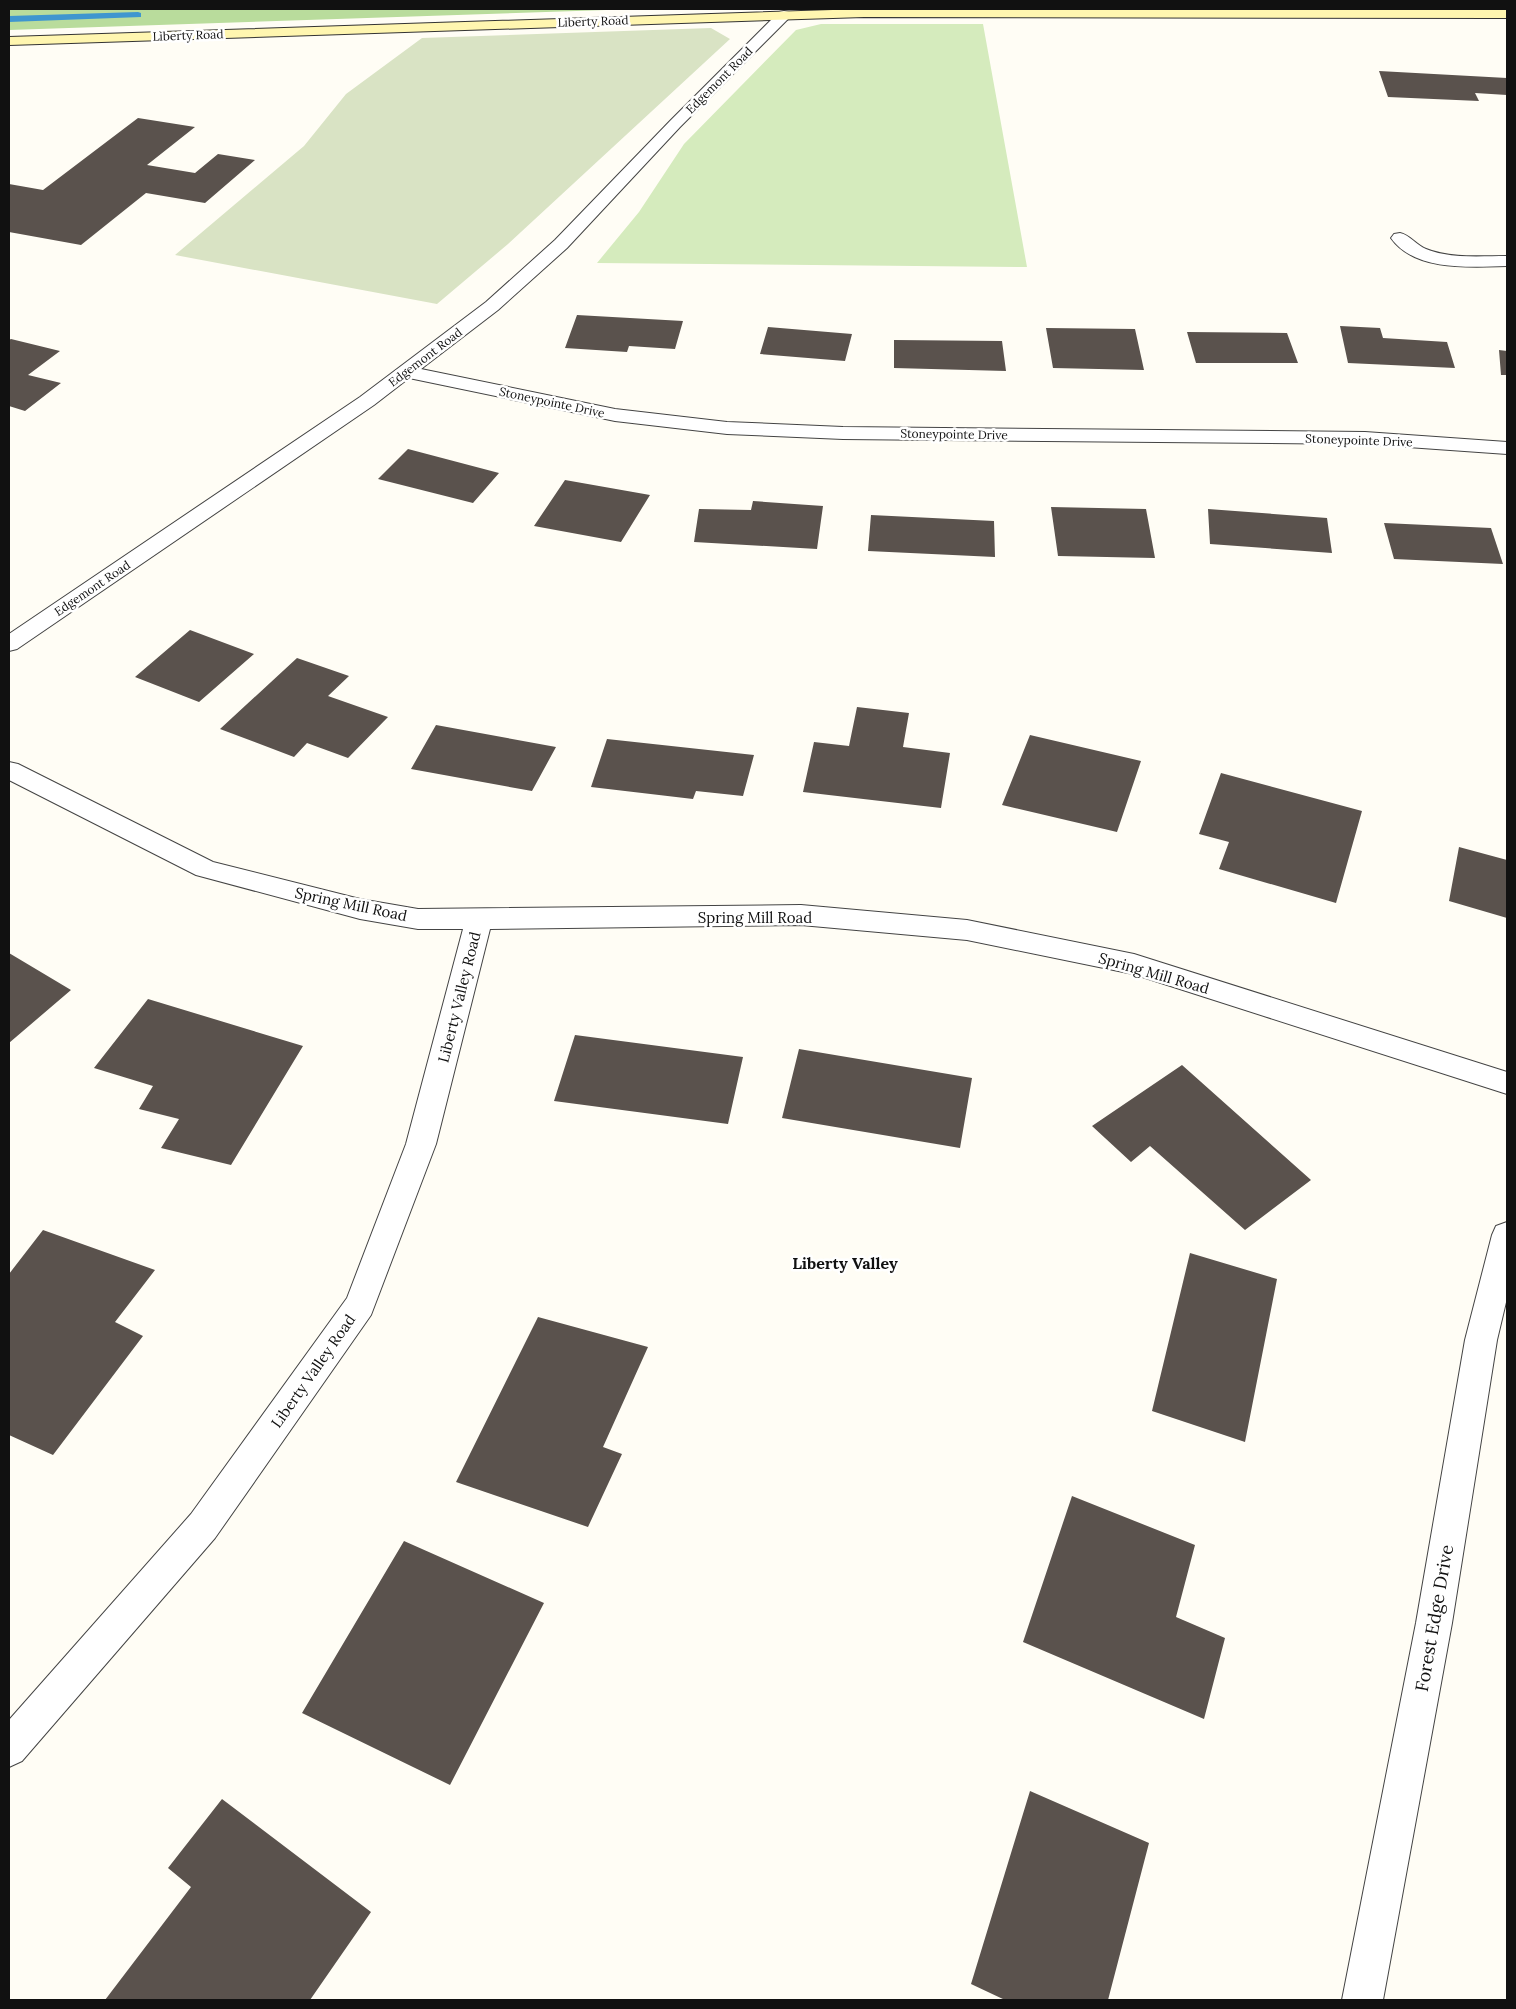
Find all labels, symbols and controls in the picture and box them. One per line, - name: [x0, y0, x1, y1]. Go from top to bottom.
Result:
- street label: Liberty Road: [557, 12, 629, 30]
- street label: Liberty Road: [152, 26, 224, 44]
- street label: Edgemont Road: [682, 43, 756, 117]
- street label: Edgemont Road: [385, 324, 465, 390]
- street label: Stoneypointe Drive: [498, 383, 607, 421]
- street label: Stoneypointe Drive: [900, 426, 1008, 442]
- street label: Stoneypointe Drive: [1305, 431, 1413, 449]
- street label: Edgemont Road: [51, 557, 133, 619]
- street label: Spring Mill Road: [293, 883, 409, 925]
- street label: Spring Mill Road: [698, 908, 812, 927]
- street label: Liberty Valley Road: [434, 930, 484, 1064]
- street label: Spring Mill Road: [1096, 948, 1212, 998]
- district label: Liberty Valley: [792, 1253, 898, 1273]
- street label: Liberty Valley Road: [267, 1311, 359, 1431]
- street label: Forest Edge Drive: [1410, 1542, 1458, 1693]

